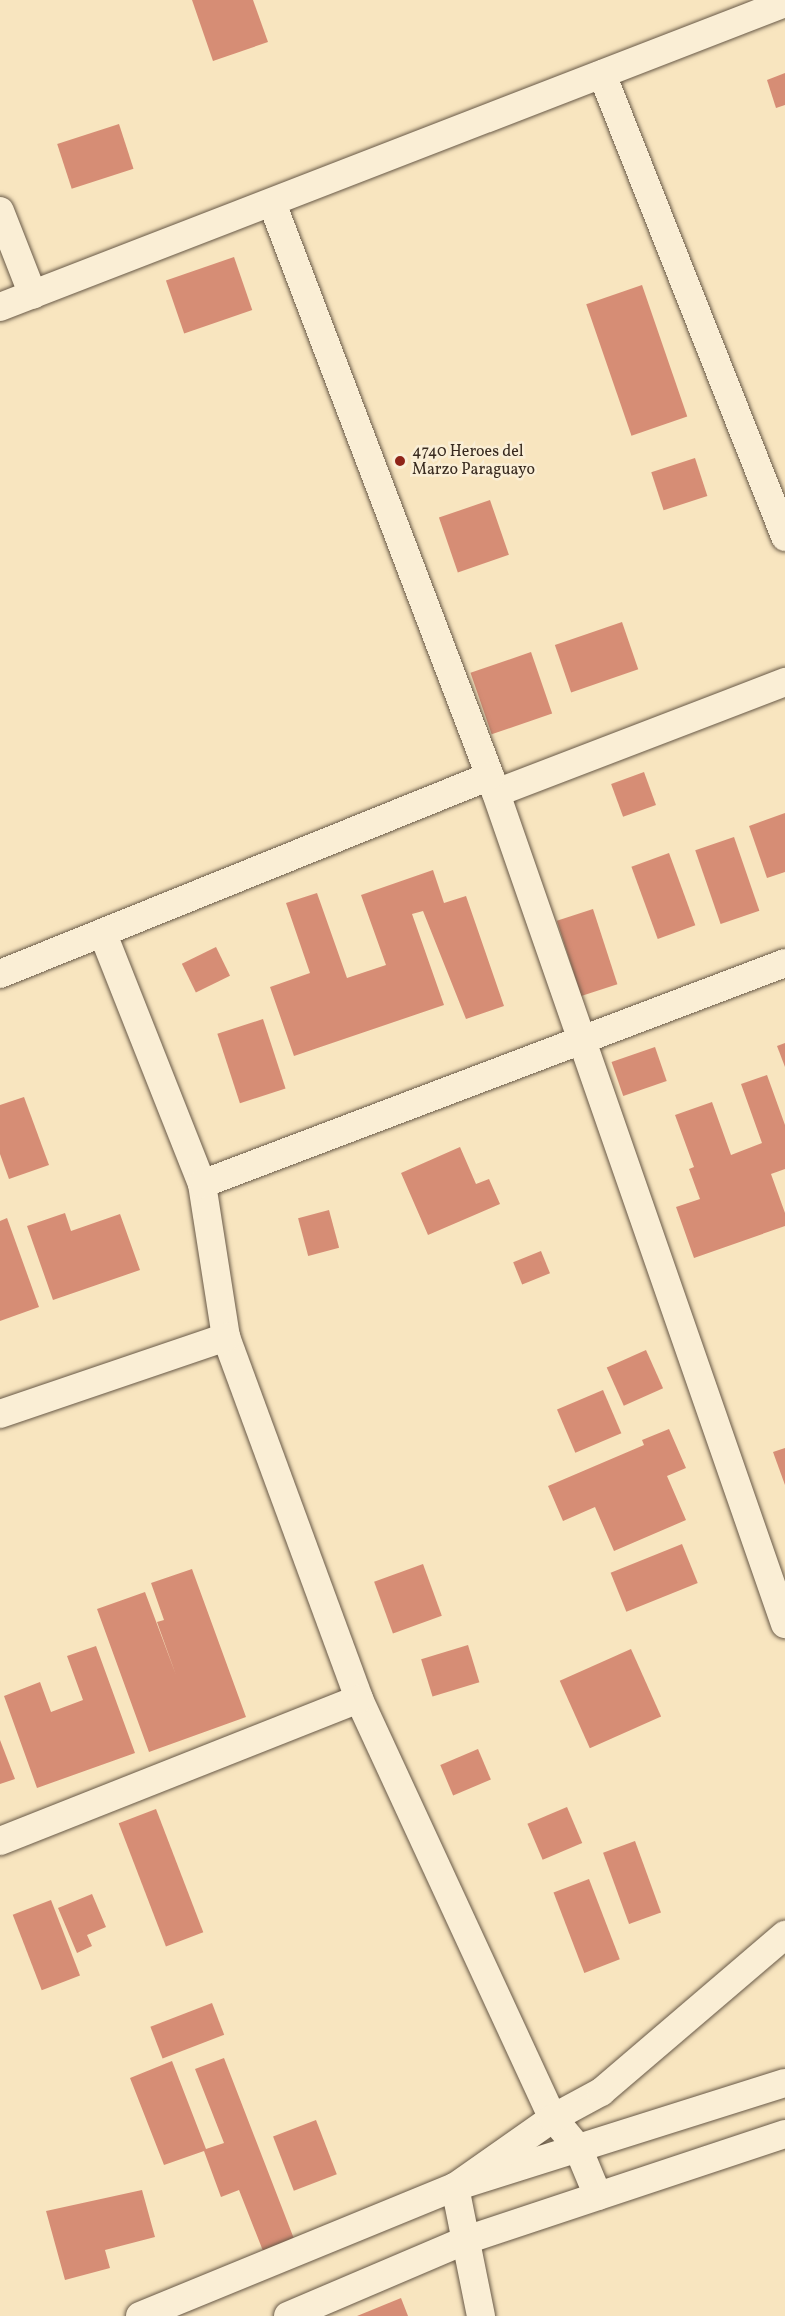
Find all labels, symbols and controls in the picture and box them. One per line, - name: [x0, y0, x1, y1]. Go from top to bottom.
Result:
- place label: 4740 Heroes del Marzo Paraguayo: [412, 442, 535, 480]
- marker: 4740 Heroes del Marzo Paraguayo: [393, 454, 407, 468]

